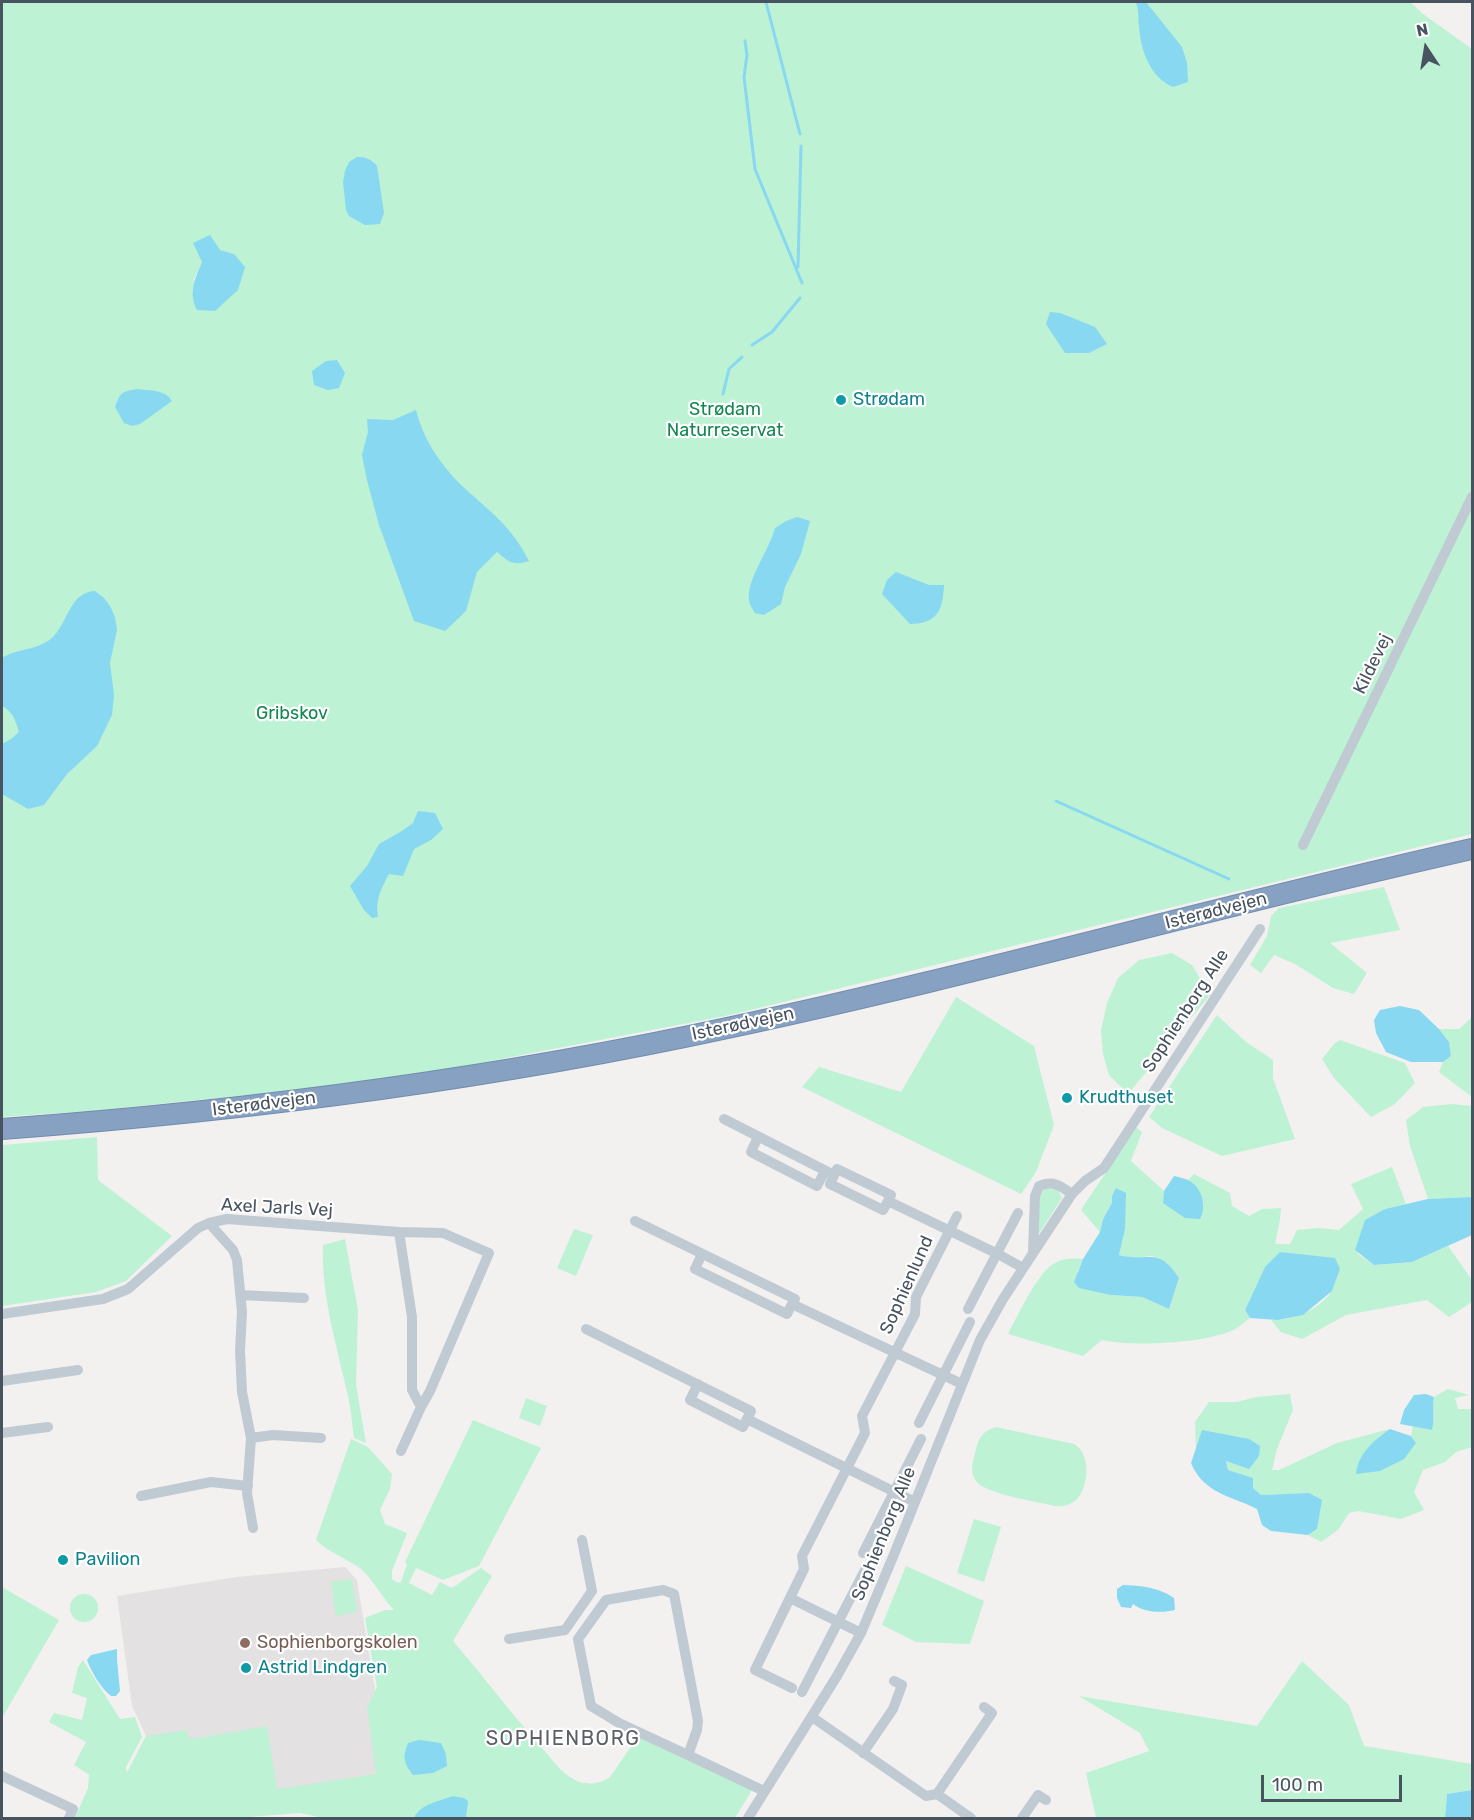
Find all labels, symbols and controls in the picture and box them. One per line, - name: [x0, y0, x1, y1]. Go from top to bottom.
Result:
- north arrow: [1396, 18, 1456, 78]
- text: N: [1415, 19, 1430, 40]
- place label: Strødam: [853, 389, 925, 411]
- marker: Strødam: [834, 393, 848, 407]
- park label: Strødam Naturreservat: [667, 399, 783, 442]
- street label: Kildevej: [1349, 630, 1397, 698]
- park label: Gribskov: [256, 703, 328, 725]
- street label: Isterødvejen: [1163, 888, 1269, 934]
- street label: Sophienborg Alle: [1138, 945, 1234, 1077]
- street label: Isterødvejen: [690, 1003, 796, 1045]
- street label: Isterødvejen: [211, 1087, 317, 1121]
- place label: Krudthuset: [1079, 1087, 1173, 1109]
- marker: Krudthuset: [1060, 1091, 1074, 1105]
- street label: Axel Jarls Vej: [221, 1194, 333, 1222]
- street label: Sophienlund: [876, 1232, 938, 1338]
- street label: Sophienborg Alle: [847, 1464, 921, 1604]
- place label: Pavilion: [75, 1549, 140, 1571]
- marker: Pavilion: [56, 1553, 70, 1567]
- place label: Sophienborgskolen: [257, 1632, 418, 1654]
- marker: Sophienborgskolen: [238, 1636, 252, 1650]
- place label: Astrid Lindgren: [258, 1657, 387, 1679]
- marker: Astrid Lindgren: [239, 1661, 253, 1675]
- district label: SOPHIENBORG: [486, 1727, 640, 1751]
- scale bar: [1264, 1763, 1405, 1801]
- text: 100 m: [1272, 1774, 1323, 1796]

